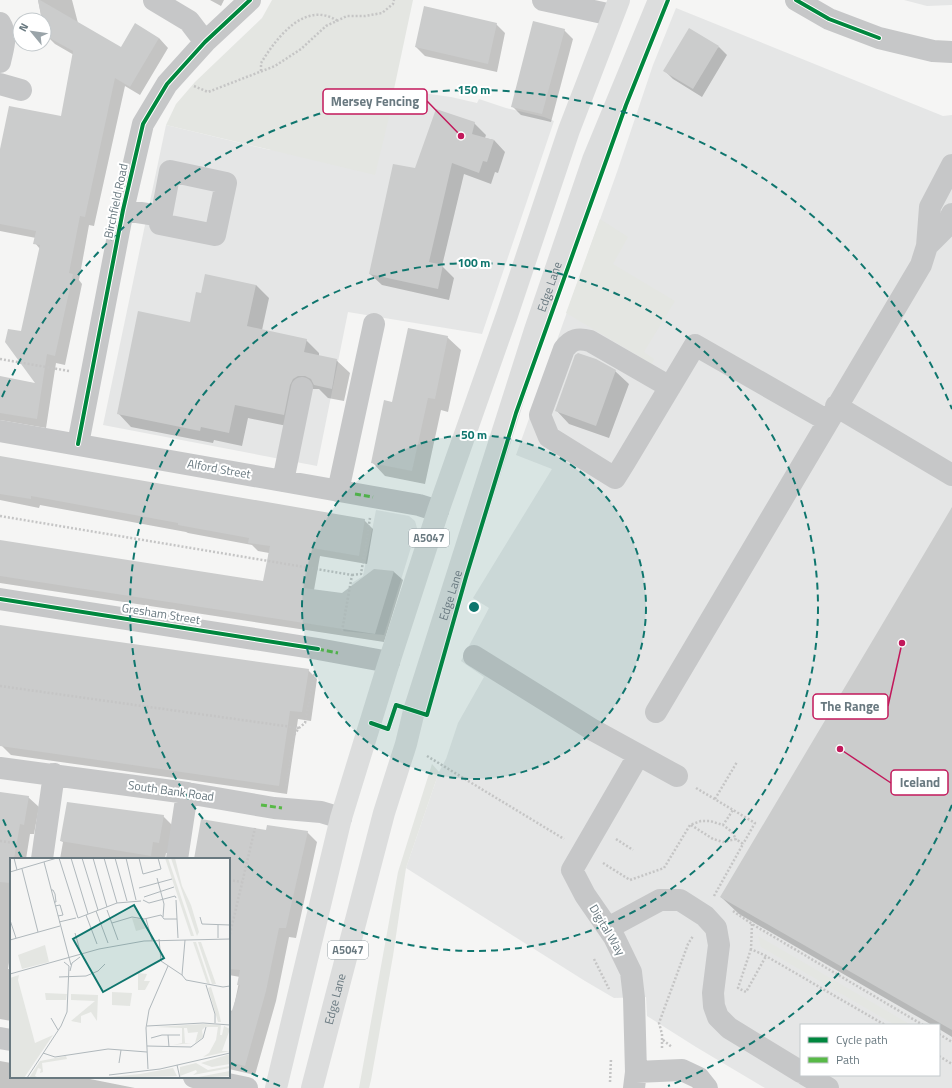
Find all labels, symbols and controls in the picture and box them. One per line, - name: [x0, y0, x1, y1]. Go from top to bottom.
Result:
- north arrow: [12, 12, 52, 52]
- text: N: [14, 20, 32, 34]
- text: 150 m: [458, 80, 490, 99]
- callout: Mersey Fencing: [323, 89, 427, 114]
- text: Mersey Fencing: [331, 91, 419, 111]
- street label: Birchfield Road: [98, 162, 133, 240]
- text: 100 m: [458, 253, 490, 272]
- street label: Edge Lane: [532, 259, 567, 314]
- text: 50 m: [461, 425, 487, 444]
- street label: Alford Street: [186, 454, 253, 484]
- road number: A5047: [409, 529, 449, 547]
- street label: Edge Lane: [433, 568, 467, 623]
- street label: Gresham Street: [121, 598, 202, 629]
- centre of rings: [467, 600, 481, 614]
- callout: The Range: [813, 694, 888, 719]
- text: The Range: [821, 696, 880, 716]
- callout: Iceland: [891, 770, 948, 795]
- text: Iceland: [900, 772, 940, 792]
- street label: South Bank Road: [127, 775, 215, 806]
- inset map: [10, 858, 230, 1078]
- street label: Digital Way: [585, 900, 630, 959]
- road number: A5047: [328, 941, 368, 959]
- street label: Edge Lane: [319, 971, 351, 1026]
- legend: [800, 1024, 940, 1076]
- text: Cycle path: [836, 1030, 888, 1049]
- text: Path: [836, 1050, 860, 1069]

